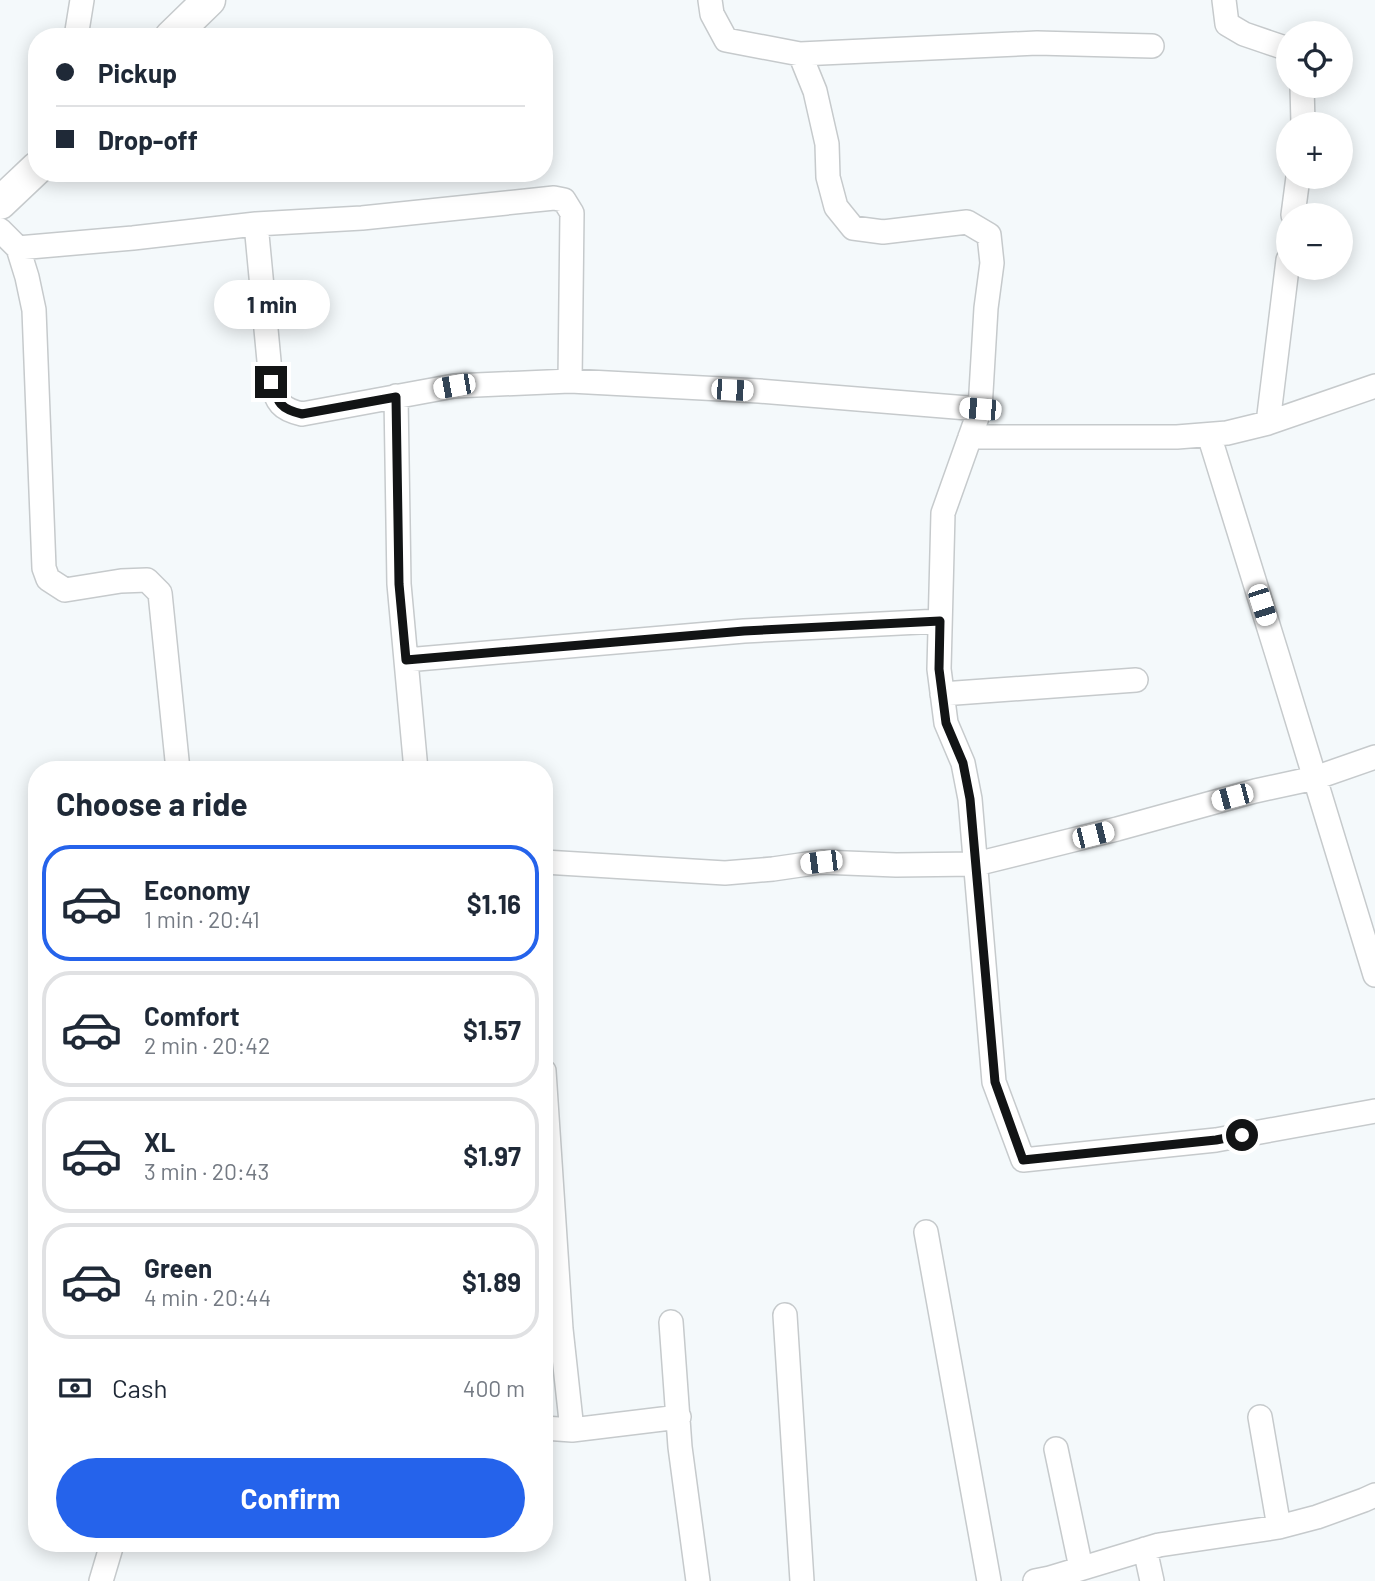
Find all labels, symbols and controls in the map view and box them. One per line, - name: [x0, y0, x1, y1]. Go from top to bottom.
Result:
- map controls: [1276, 21, 1353, 280]
- button: locate: [1276, 21, 1353, 98]
- text: Pickup: [98, 57, 177, 88]
- button: +: [1276, 112, 1353, 189]
- text: Drop-off: [98, 124, 198, 155]
- button: −: [1276, 203, 1353, 280]
- callout: 1 min: [213, 280, 329, 330]
- text: 1 min: [247, 290, 297, 318]
- route end: [255, 366, 287, 398]
- car: [432, 372, 477, 400]
- car: [711, 378, 754, 402]
- car: [959, 397, 1002, 421]
- car: [1246, 582, 1279, 628]
- car: [1209, 781, 1256, 813]
- text: Choose a ride: [56, 784, 248, 822]
- car: [1071, 820, 1116, 850]
- car: [799, 849, 844, 875]
- icon: car: [60, 872, 123, 935]
- text: Economy: [144, 874, 250, 905]
- text: $1.16: [467, 888, 521, 919]
- text: 1 min · 20:41: [144, 905, 260, 933]
- icon: car: [60, 998, 123, 1061]
- text: Comfort: [144, 1000, 240, 1031]
- text: $1.57: [463, 1014, 521, 1045]
- text: 2 min · 20:42: [144, 1031, 270, 1059]
- route start: [1226, 1119, 1258, 1151]
- icon: car: [60, 1124, 123, 1187]
- text: XL: [144, 1126, 175, 1157]
- text: $1.97: [463, 1140, 521, 1171]
- text: 3 min · 20:43: [144, 1157, 269, 1185]
- icon: car: [60, 1250, 123, 1313]
- text: Green: [144, 1252, 212, 1283]
- text: $1.89: [462, 1266, 521, 1297]
- text: 4 min · 20:44: [144, 1283, 271, 1311]
- icon: cash: [56, 1369, 94, 1407]
- text: Cash: [112, 1372, 167, 1403]
- text: 400 m: [463, 1374, 525, 1402]
- button: Confirm: [56, 1458, 525, 1538]

